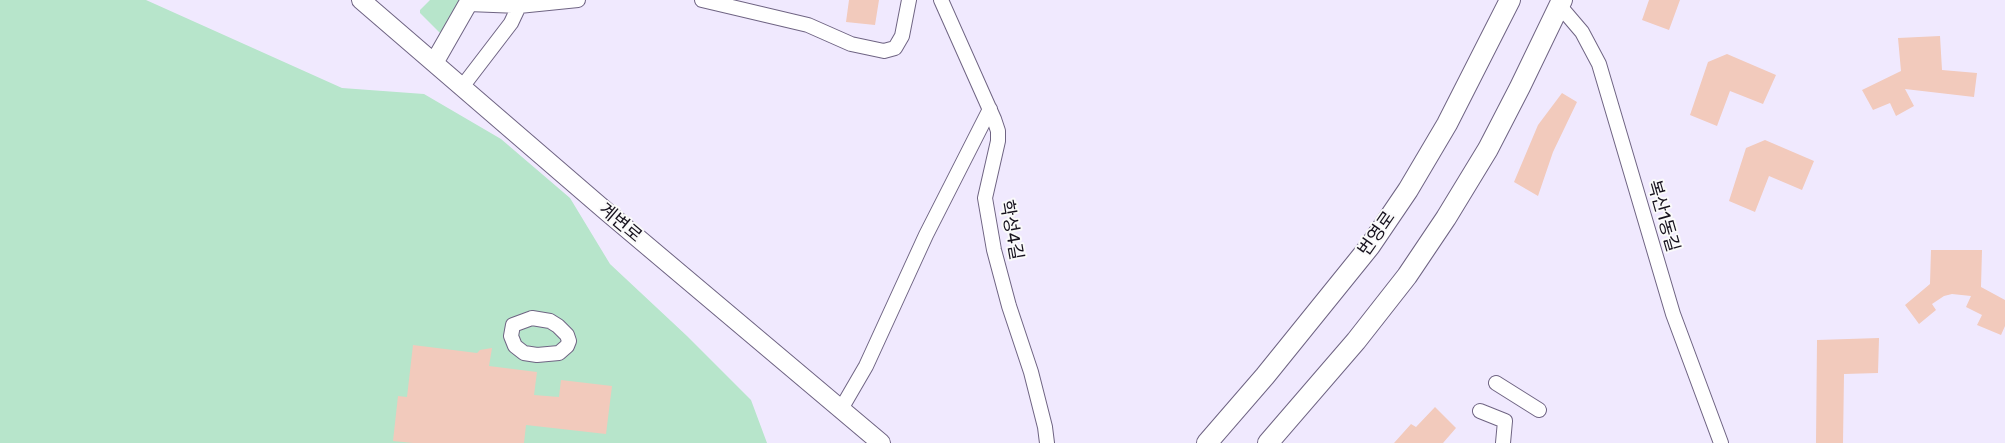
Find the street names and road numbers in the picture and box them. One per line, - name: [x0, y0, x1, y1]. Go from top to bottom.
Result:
- street label: 복산1동길: [1642, 177, 1684, 255]
- street label: 학성4길: [995, 198, 1027, 262]
- street label: 계변로: [594, 199, 646, 247]
- street label: 번영로: [1354, 207, 1400, 261]

